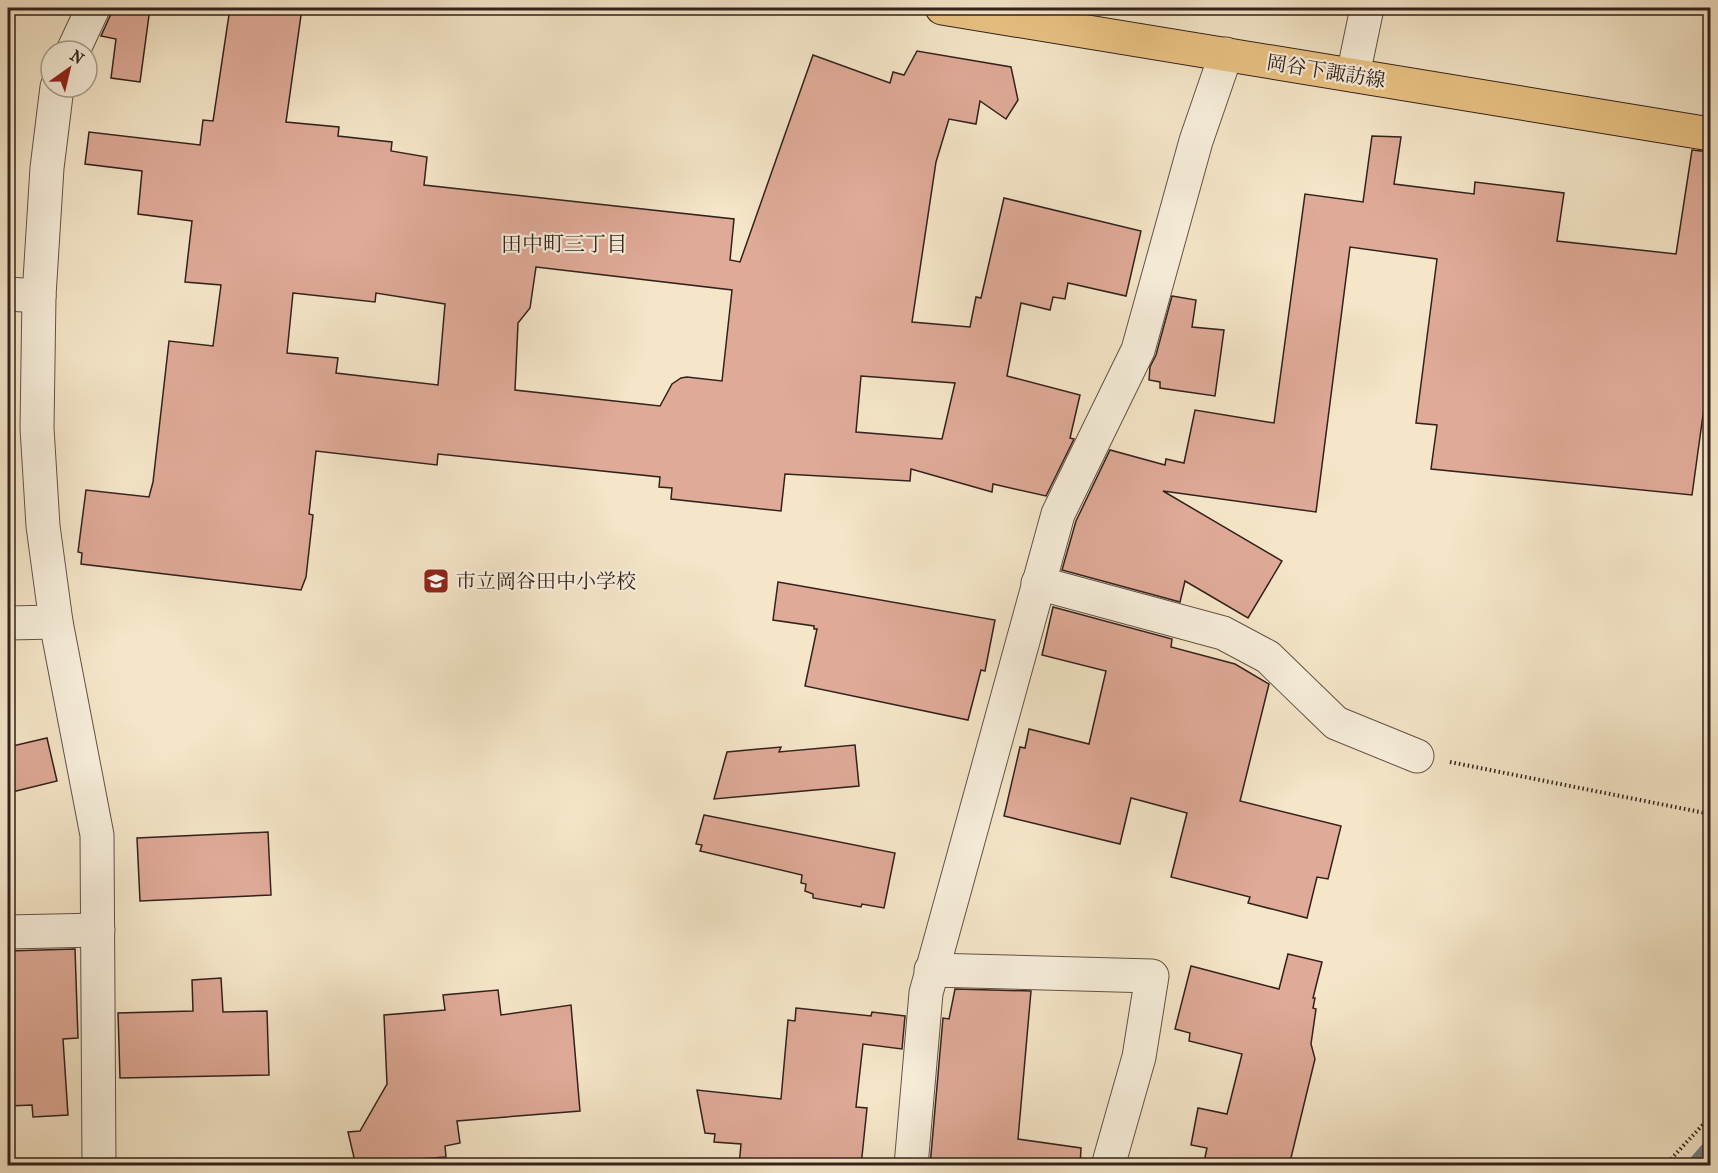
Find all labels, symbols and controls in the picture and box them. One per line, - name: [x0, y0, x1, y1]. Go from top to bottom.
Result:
- north arrow: [39, 39, 99, 99]
- text: N: [67, 46, 88, 69]
- street label: 岡谷下諏訪線: [1265, 51, 1387, 92]
- district label: 田中町三丁目: [501, 232, 627, 256]
- school or university icon: 市立岡谷田中小学校: [421, 566, 451, 596]
- place label: 市立岡谷田中小学校: [456, 570, 636, 593]

